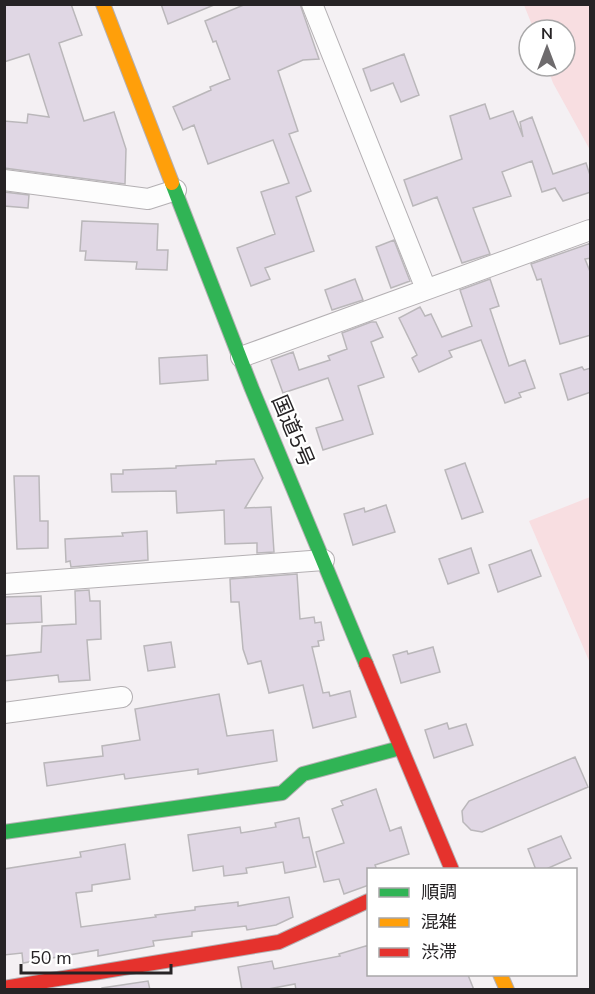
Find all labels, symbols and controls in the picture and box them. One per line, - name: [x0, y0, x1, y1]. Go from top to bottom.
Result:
- north arrow: [517, 18, 577, 78]
- text: N: [541, 23, 553, 45]
- street label: 国道5号: [265, 391, 321, 471]
- legend: [367, 868, 577, 976]
- text: 順調: [421, 880, 457, 904]
- text: 混雑: [421, 910, 457, 934]
- scale bar: [21, 937, 171, 975]
- text: 渋滞: [421, 940, 457, 964]
- text: 50 m: [30, 946, 72, 970]

